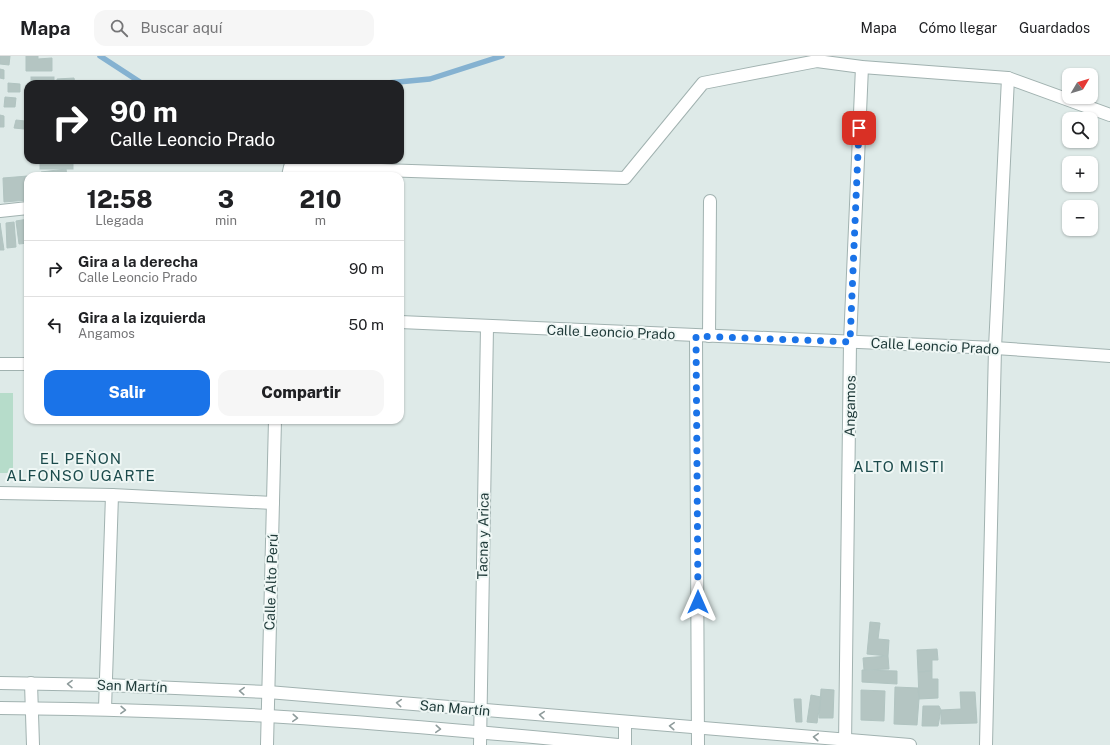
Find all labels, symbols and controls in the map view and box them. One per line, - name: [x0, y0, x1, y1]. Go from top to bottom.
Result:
- search box: [94, 10, 374, 46]
- text: Mapa: [20, 17, 70, 39]
- icon: search: [108, 17, 130, 39]
- text: Buscar aquí: [140, 19, 222, 36]
- text: Mapa: [861, 20, 897, 36]
- text: Cómo llegar: [919, 20, 997, 36]
- text: Guardados: [1019, 20, 1090, 36]
- north arrow: [1062, 68, 1098, 104]
- map controls: [1062, 68, 1098, 236]
- text: 90 m: [110, 95, 178, 128]
- icon: right: [44, 96, 96, 148]
- pin: [842, 111, 876, 145]
- button: search: [1062, 112, 1098, 148]
- icon: arrive: [848, 117, 870, 139]
- text: Calle Leoncio Prado: [110, 129, 275, 150]
- button: +: [1062, 156, 1098, 192]
- text: 12:58: [86, 185, 153, 213]
- text: 3: [218, 185, 234, 213]
- text: 210: [299, 185, 342, 213]
- button: −: [1062, 200, 1098, 236]
- text: Llegada: [95, 213, 144, 228]
- text: min: [215, 213, 237, 228]
- text: m: [315, 213, 326, 228]
- text: Gira a la derecha: [78, 253, 198, 270]
- icon: right: [44, 258, 66, 280]
- text: 90 m: [349, 260, 384, 277]
- text: Calle Leoncio Prado: [78, 270, 197, 285]
- text: Gira a la izquierda: [78, 309, 206, 326]
- icon: left: [44, 314, 66, 336]
- text: 50 m: [349, 316, 384, 333]
- street label: Calle Leoncio Prado: [546, 322, 676, 342]
- text: Angamos: [78, 326, 135, 341]
- street label: Calle Leoncio Prado: [870, 335, 1000, 357]
- button: Salir: [44, 370, 210, 416]
- button: Compartir: [218, 370, 384, 416]
- street label: Angamos: [841, 375, 859, 437]
- district label: EL PEÑON ALFONSO UGARTE: [6, 450, 156, 484]
- district label: ALTO MISTI: [853, 458, 945, 475]
- street label: Tacna y Arica: [474, 492, 492, 580]
- street label: Calle Alto Perú: [261, 533, 281, 631]
- position arrow: [677, 581, 719, 623]
- street label: San Martín: [96, 677, 168, 695]
- one-way arrow: [67, 680, 73, 688]
- one-way arrow: [239, 687, 245, 695]
- street label: San Martín: [419, 697, 491, 719]
- one-way arrow: [396, 699, 402, 708]
- one-way arrow: [120, 706, 126, 714]
- one-way arrow: [539, 711, 545, 720]
- one-way arrow: [292, 713, 298, 722]
- one-way arrow: [669, 721, 675, 730]
- one-way arrow: [435, 724, 441, 733]
- one-way arrow: [813, 732, 819, 741]

